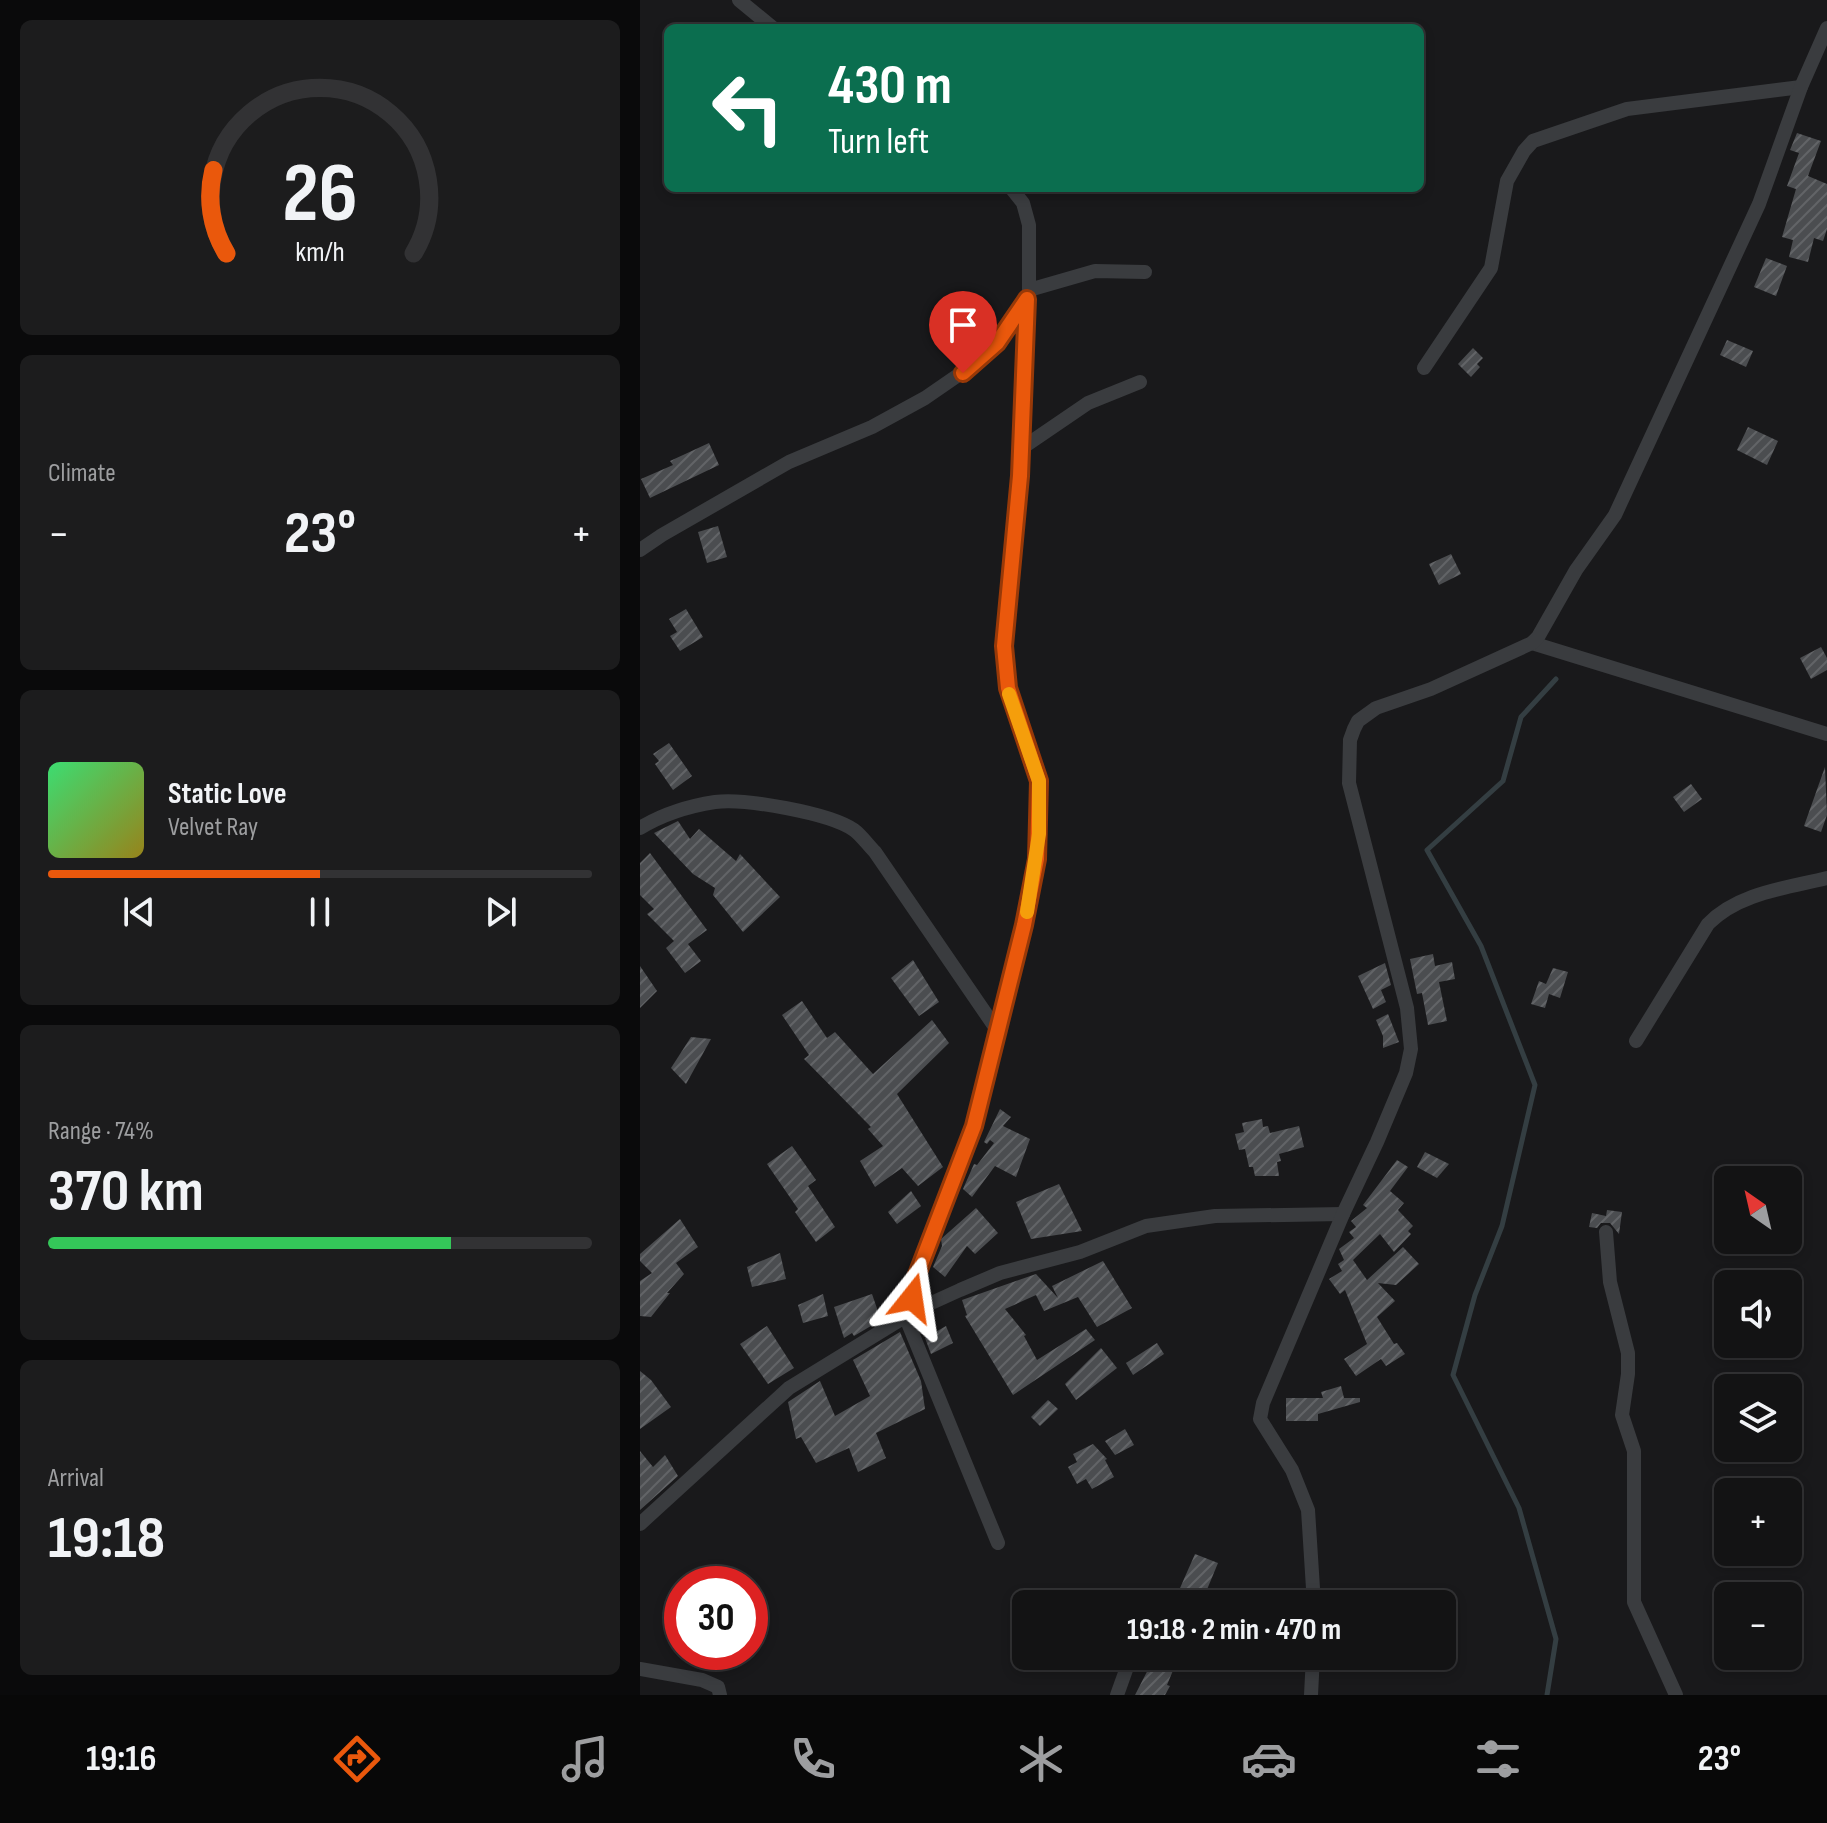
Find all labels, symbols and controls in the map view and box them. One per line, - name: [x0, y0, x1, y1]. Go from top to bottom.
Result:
- text: 430 m: [828, 53, 952, 120]
- icon: left: [696, 56, 800, 160]
- text: Turn left: [828, 121, 929, 164]
- text: 26: [282, 144, 358, 244]
- text: km/h: [295, 235, 345, 270]
- pin: [929, 291, 997, 373]
- icon: arrive: [941, 303, 985, 347]
- text: Climate: [48, 458, 116, 489]
- text: 23°: [284, 498, 356, 570]
- text: −: [48, 508, 70, 561]
- text: +: [570, 508, 592, 561]
- text: Static Love: [168, 776, 287, 812]
- text: Velvet Ray: [168, 812, 258, 843]
- icon: previous: [117, 890, 161, 934]
- icon: pause: [298, 890, 342, 934]
- icon: next: [479, 890, 523, 934]
- text: Range · 74%: [48, 1116, 154, 1147]
- text: 370 km: [48, 1156, 204, 1228]
- north arrow: [1714, 1166, 1802, 1254]
- map controls: [1714, 1166, 1802, 1670]
- position arrow: [870, 1256, 954, 1340]
- button: sound: [1714, 1270, 1802, 1358]
- button: layers: [1714, 1374, 1802, 1462]
- text: Arrival: [48, 1463, 104, 1494]
- button: +: [1714, 1478, 1802, 1566]
- text: 19:18: [48, 1503, 165, 1575]
- speed limit sign: 30: [664, 1566, 768, 1670]
- button: −: [1714, 1582, 1802, 1670]
- text: 19:18 · 2 min · 470 m: [1127, 1612, 1341, 1648]
- icon: directions: [329, 1731, 385, 1787]
- icon: music: [557, 1731, 613, 1787]
- icon: phone: [785, 1731, 841, 1787]
- icon: climate: [1013, 1731, 1069, 1787]
- icon: car: [1241, 1731, 1297, 1787]
- icon: filters: [1470, 1731, 1526, 1787]
- text: 19:16: [86, 1738, 156, 1781]
- text: 23°: [1698, 1738, 1741, 1781]

